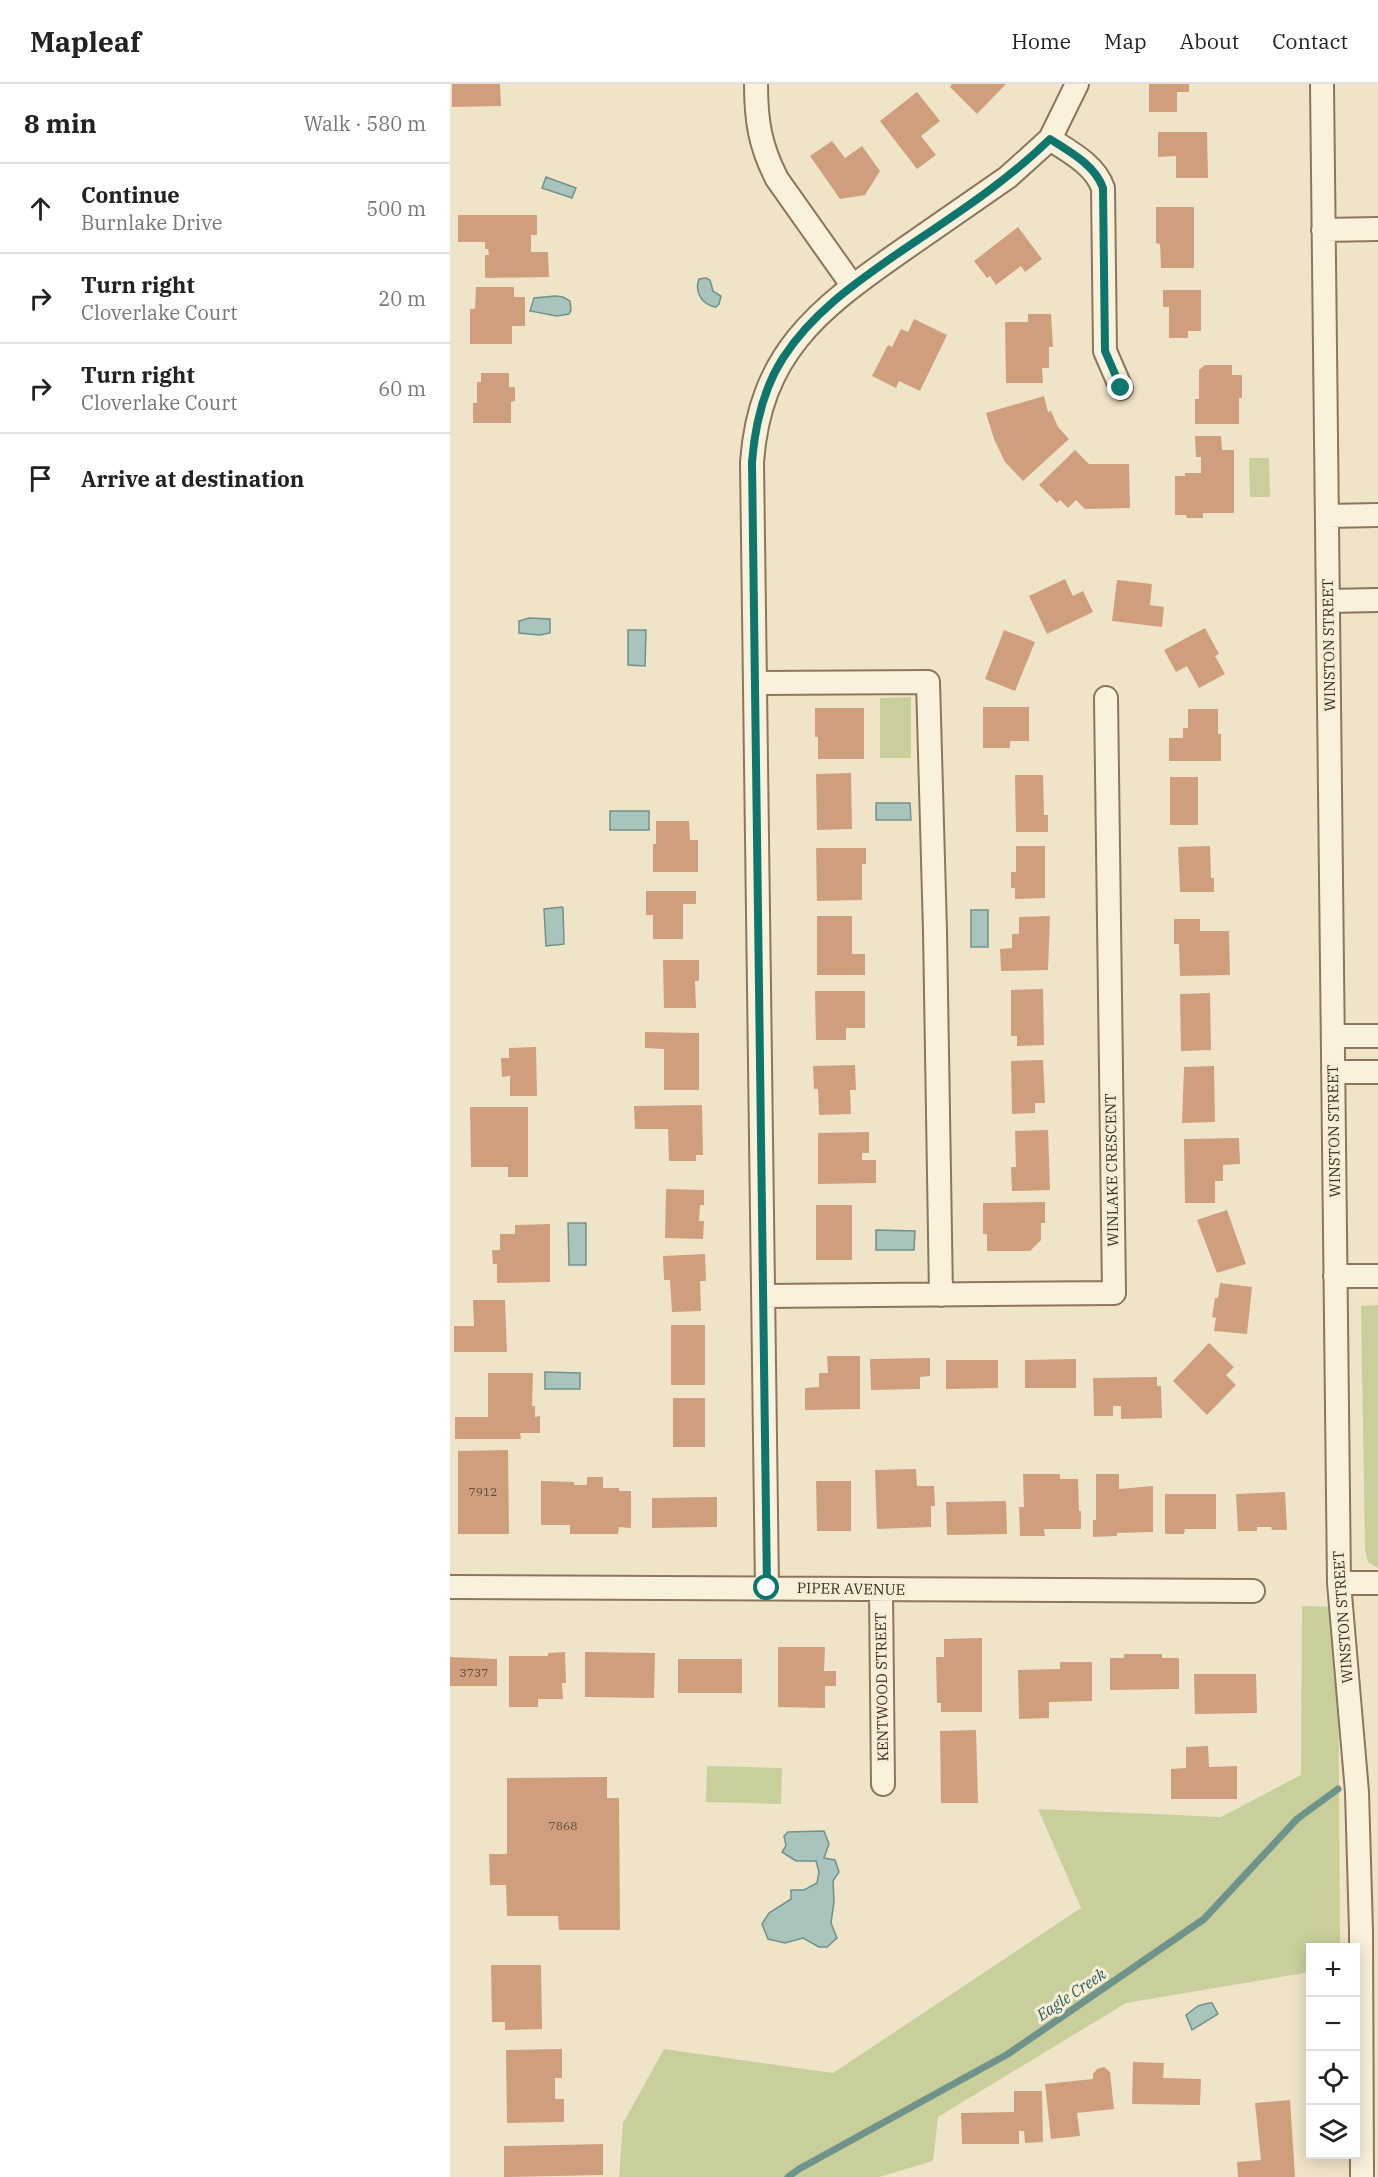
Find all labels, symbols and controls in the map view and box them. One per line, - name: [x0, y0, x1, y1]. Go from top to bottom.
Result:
- text: Mapleaf: [30, 23, 141, 60]
- text: Home: [1011, 27, 1071, 55]
- text: Map: [1104, 27, 1147, 55]
- text: About: [1180, 27, 1239, 55]
- text: Contact: [1272, 27, 1348, 55]
- text: 8 min: [24, 106, 97, 140]
- text: Walk · 580 m: [304, 110, 426, 137]
- text: Continue: [81, 180, 180, 209]
- icon: ahead: [24, 192, 57, 225]
- text: 500 m: [366, 195, 426, 222]
- text: Burnlake Drive: [81, 209, 222, 236]
- text: Turn right: [81, 270, 195, 299]
- icon: right: [24, 282, 57, 315]
- text: 20 m: [378, 285, 426, 312]
- text: Cloverlake Court: [81, 299, 237, 326]
- text: Turn right: [81, 360, 195, 389]
- icon: right: [24, 372, 57, 405]
- route end: [1107, 374, 1133, 400]
- text: 60 m: [378, 375, 426, 402]
- text: Cloverlake Court: [81, 389, 237, 416]
- icon: arrive: [24, 462, 57, 495]
- text: Arrive at destination: [81, 464, 304, 493]
- street label: WINSTON STREET: [1318, 578, 1339, 712]
- street label: WINSTON STREET: [1323, 1064, 1344, 1198]
- street label: WINLAKE CRESCENT: [1101, 1093, 1122, 1247]
- house number: 7912: [469, 1484, 497, 1499]
- street label: WINSTON STREET: [1328, 1550, 1357, 1684]
- route start: [753, 1574, 779, 1600]
- street label: PIPER AVENUE: [797, 1578, 905, 1599]
- street label: KENTWOOD STREET: [871, 1612, 892, 1762]
- house number: 3737: [460, 1665, 488, 1680]
- house number: 7868: [549, 1818, 577, 1833]
- map controls: [1306, 1943, 1360, 2159]
- button: +: [1306, 1943, 1360, 1997]
- water label: Eagle Creek: [1032, 1963, 1110, 2025]
- button: −: [1306, 1997, 1360, 2051]
- button: locate: [1306, 2051, 1360, 2105]
- button: layers: [1306, 2105, 1360, 2159]

